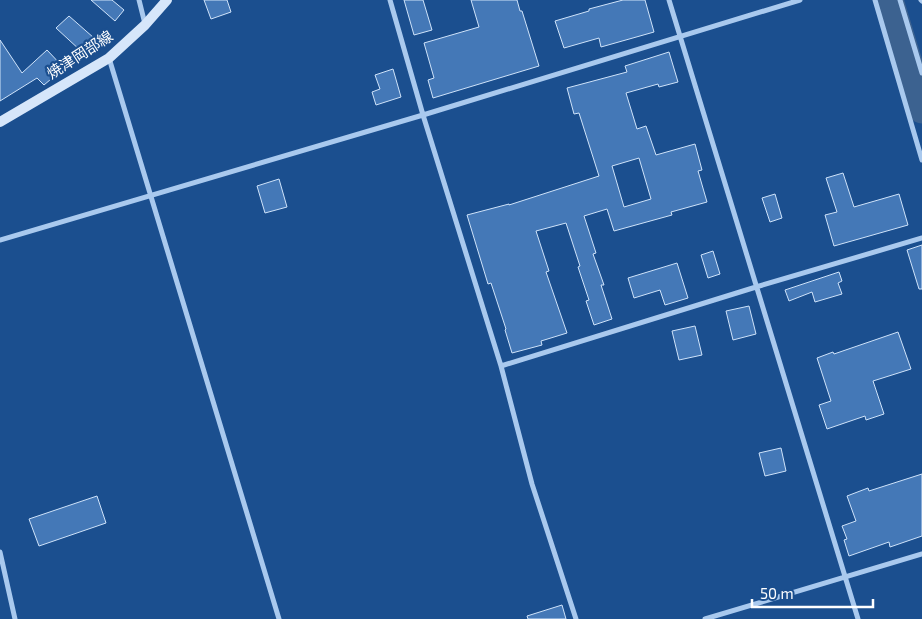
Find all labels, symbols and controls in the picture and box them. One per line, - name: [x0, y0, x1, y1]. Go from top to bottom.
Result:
- street label: 焼津岡部線: [43, 26, 116, 82]
- scale bar: [752, 576, 873, 608]
- text: 50 m: [760, 584, 794, 602]

